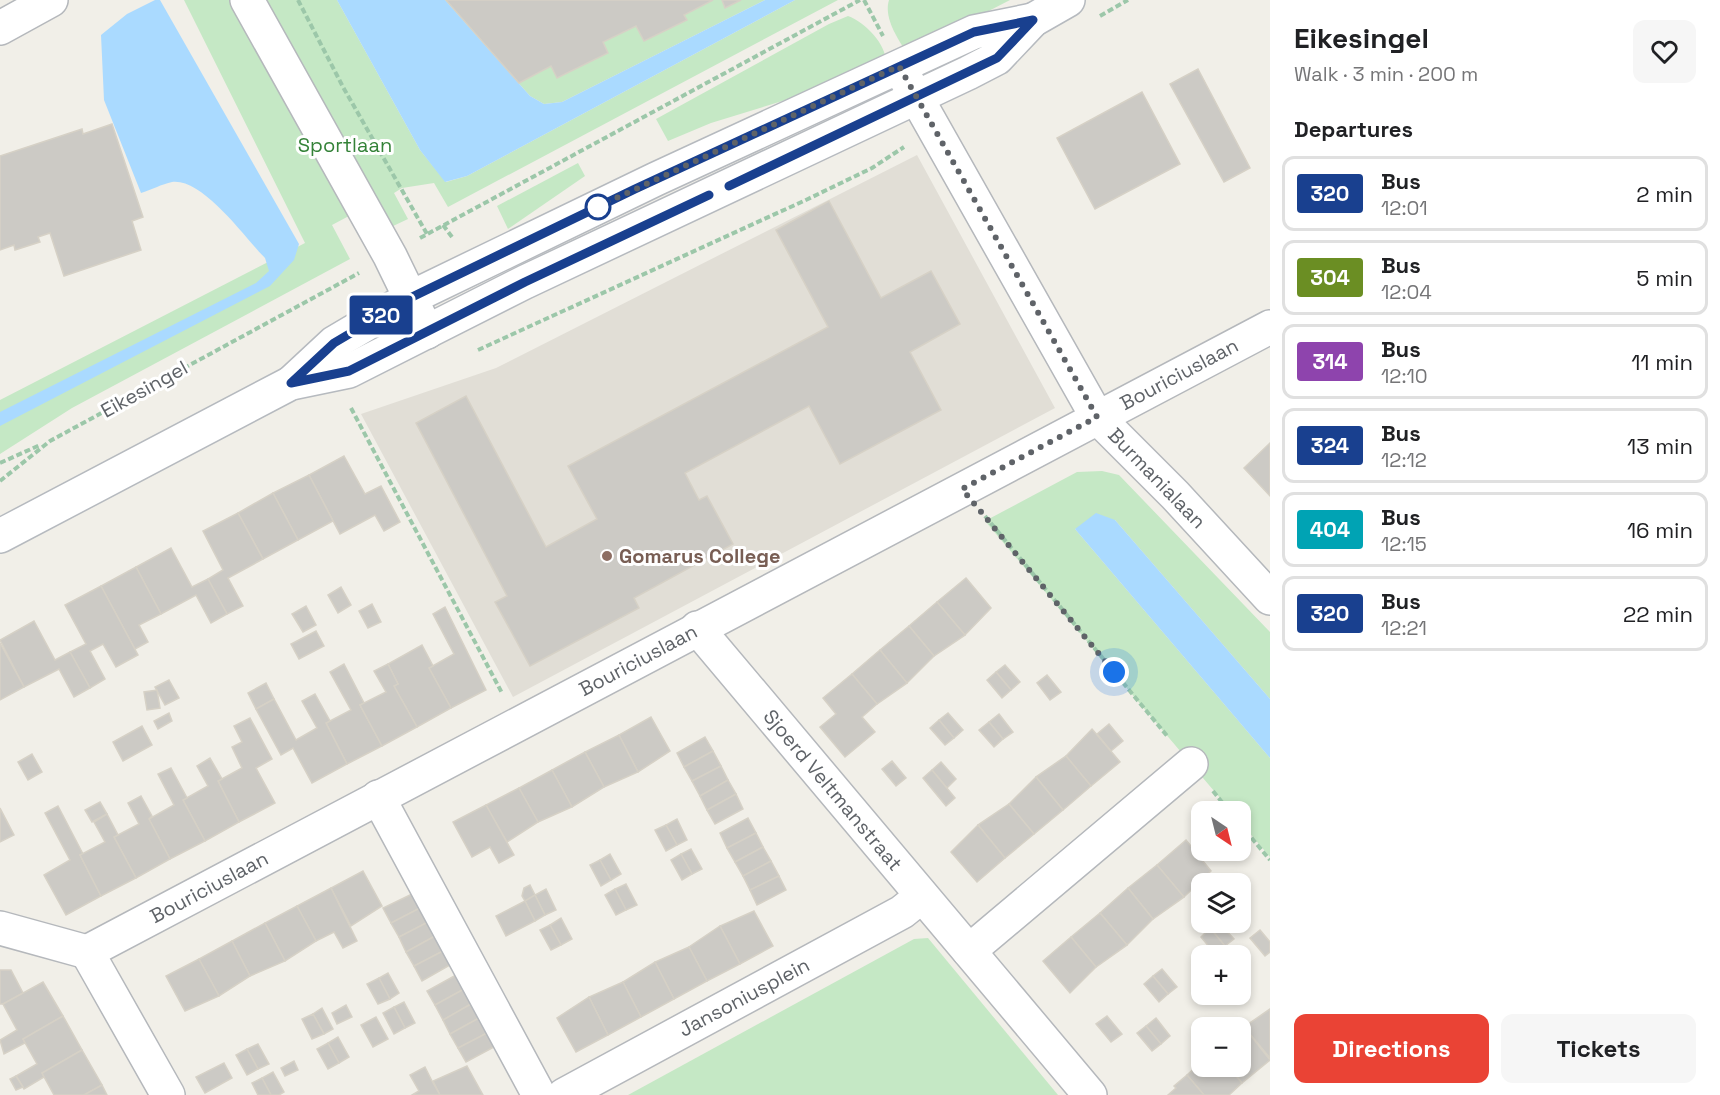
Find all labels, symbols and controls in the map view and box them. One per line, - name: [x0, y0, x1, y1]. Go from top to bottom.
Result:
- text: Eikesingel: [1294, 20, 1429, 56]
- button: heart: [1633, 20, 1696, 83]
- text: Walk · 3 min · 200 m: [1294, 61, 1478, 87]
- text: Departures: [1294, 115, 1413, 143]
- park label: Sportlaan: [298, 132, 392, 158]
- text: Bus: [1381, 167, 1421, 195]
- text: 320: [1311, 180, 1349, 207]
- text: 2 min: [1636, 180, 1693, 208]
- unlabelled marker: [585, 194, 611, 220]
- text: 12:01: [1381, 195, 1428, 221]
- text: Bus: [1381, 251, 1421, 279]
- text: 304: [1310, 264, 1350, 291]
- text: 5 min: [1636, 264, 1693, 292]
- text: 12:04: [1381, 279, 1432, 305]
- line badge: 320: [346, 296, 416, 334]
- text: 320: [362, 302, 400, 329]
- street label: Bouriciuslaan: [1115, 332, 1243, 416]
- text: Bus: [1381, 335, 1421, 363]
- text: 314: [1312, 348, 1348, 375]
- text: 11 min: [1631, 348, 1693, 376]
- street label: Eikesingel: [96, 354, 192, 424]
- text: 12:10: [1381, 363, 1428, 389]
- text: Bus: [1381, 419, 1421, 447]
- street label: Burmanialaan: [1102, 422, 1212, 534]
- text: 324: [1311, 432, 1349, 459]
- text: 13 min: [1627, 432, 1693, 460]
- text: 12:12: [1381, 447, 1427, 473]
- text: Bus: [1381, 503, 1421, 531]
- text: 404: [1310, 516, 1350, 543]
- text: 16 min: [1627, 516, 1693, 544]
- text: 12:15: [1381, 531, 1427, 557]
- place label: Gomarus College: [619, 543, 781, 569]
- marker: Gomarus College: [600, 549, 614, 563]
- text: Bus: [1381, 587, 1421, 615]
- text: 320: [1311, 600, 1349, 627]
- text: 22 min: [1623, 600, 1693, 628]
- text: 12:21: [1381, 615, 1427, 641]
- street label: Bouriciuslaan: [574, 618, 702, 702]
- your location: [1099, 657, 1129, 687]
- street label: Sjoerd Veltmanstraat: [758, 704, 908, 876]
- north arrow: [1191, 801, 1251, 861]
- map controls: [1191, 801, 1251, 1077]
- street label: Bouriciuslaan: [145, 845, 273, 929]
- button: layers: [1191, 873, 1251, 933]
- button: +: [1191, 945, 1251, 1005]
- street label: Jansoniusplein: [674, 952, 814, 1042]
- button: Directions: [1294, 1014, 1489, 1083]
- button: Tickets: [1501, 1014, 1696, 1083]
- button: −: [1191, 1017, 1251, 1077]

